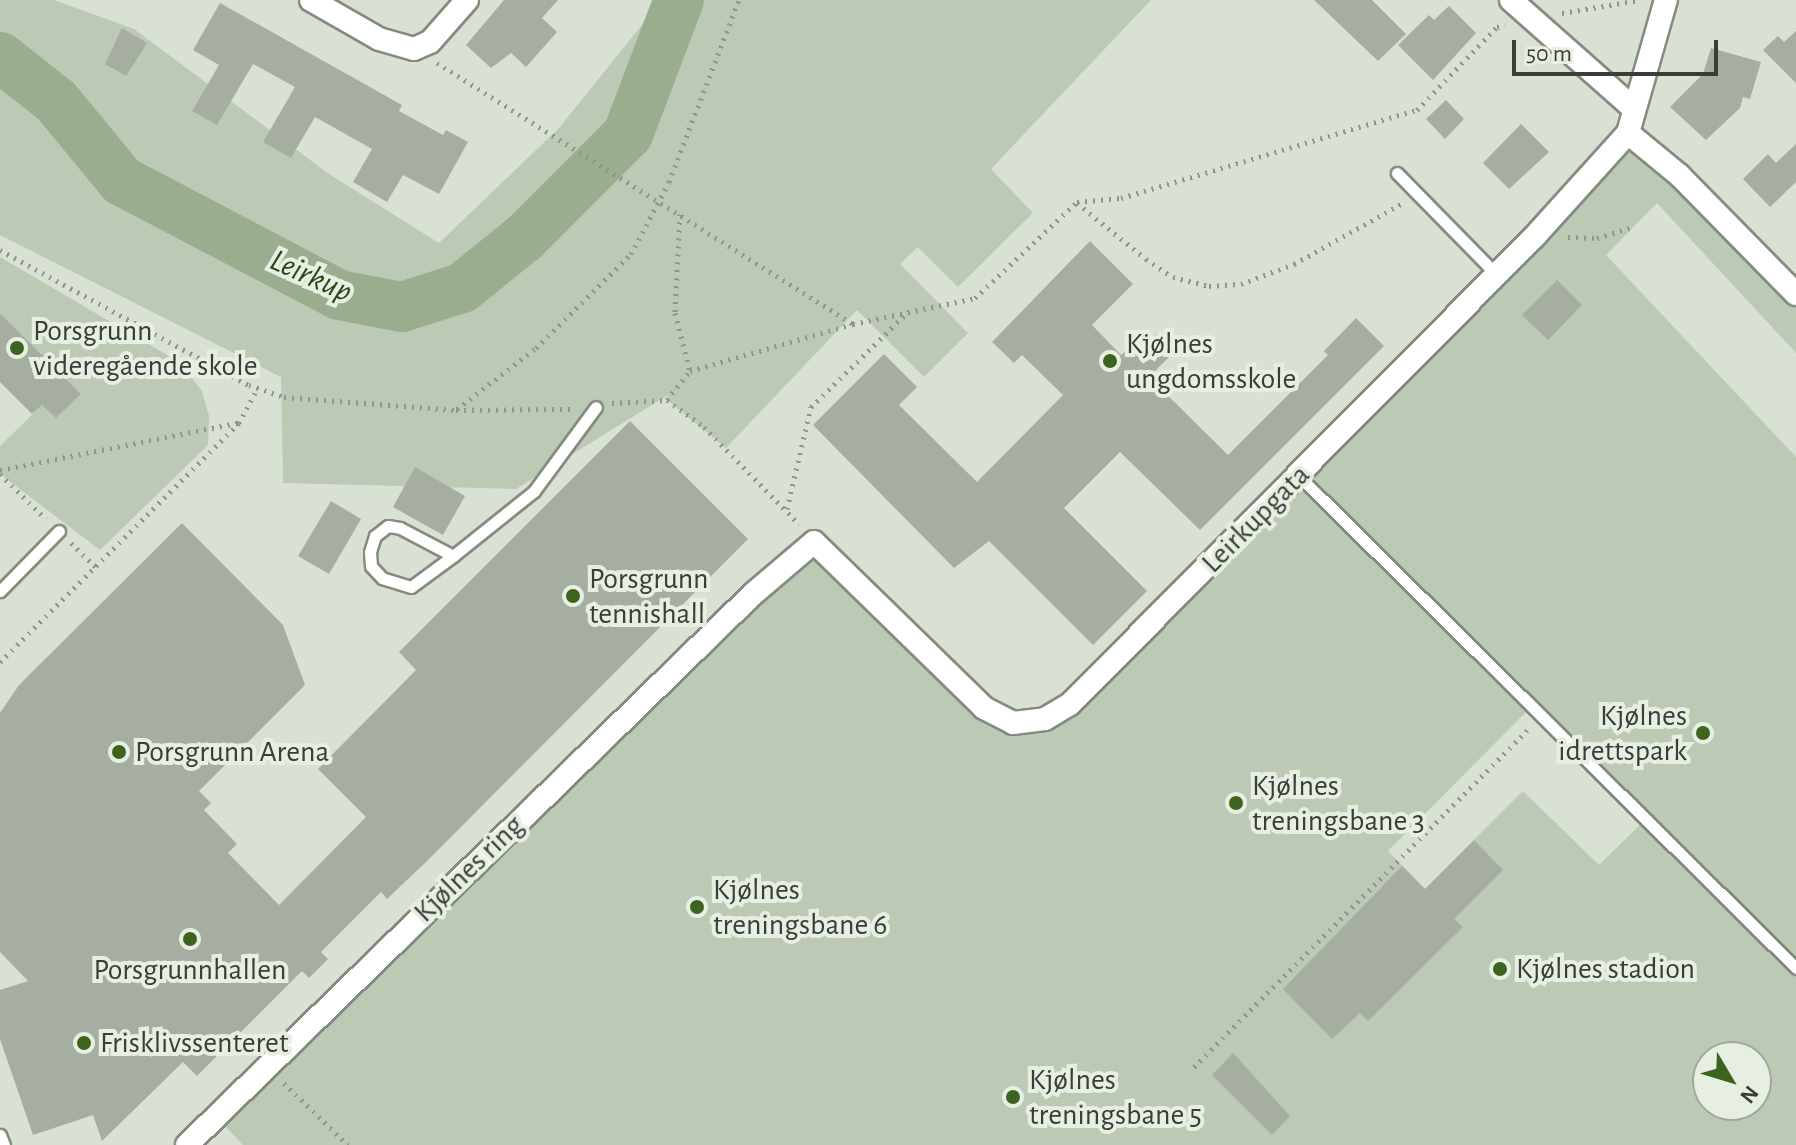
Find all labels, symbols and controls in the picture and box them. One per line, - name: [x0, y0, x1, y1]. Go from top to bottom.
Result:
- scale bar: [1516, 24, 1722, 74]
- text: 50 m: [1526, 42, 1572, 66]
- water label: Leirkup: [264, 241, 358, 311]
- place label: Porsgrunn videregående skole: [33, 313, 257, 384]
- place label: Kjølnes ungdomsskole: [1126, 326, 1296, 396]
- marker: Porsgrunn videregående skole: [8, 339, 26, 357]
- marker: Kjølnes ungdomsskole: [1101, 352, 1119, 370]
- street label: Leirkupgata: [1194, 457, 1318, 581]
- place label: Porsgrunn tennishall: [589, 561, 709, 632]
- marker: Porsgrunn tennishall: [564, 587, 582, 605]
- place label: Kjølnes idrettspark: [1558, 698, 1687, 768]
- marker: Kjølnes idrettspark: [1694, 724, 1712, 742]
- place label: Porsgrunn Arena: [135, 734, 329, 770]
- marker: Porsgrunn Arena: [110, 743, 128, 761]
- place label: Kjølnes treningsbane 3: [1252, 768, 1425, 838]
- marker: Kjølnes treningsbane 3: [1227, 794, 1245, 812]
- street label: Kjølnes ring: [407, 808, 531, 930]
- place label: Kjølnes treningsbane 6: [713, 872, 887, 942]
- marker: Kjølnes treningsbane 6: [688, 898, 706, 916]
- marker: Porsgrunnhallen: [181, 930, 199, 948]
- place label: Kjølnes stadion: [1516, 951, 1695, 987]
- place label: Porsgrunnhallen: [93, 952, 287, 988]
- marker: Kjølnes stadion: [1491, 960, 1509, 978]
- place label: Frisklivssenteret: [100, 1025, 289, 1061]
- marker: Frisklivssenteret: [75, 1034, 93, 1052]
- north arrow: [1692, 1041, 1772, 1121]
- place label: Kjølnes treningsbane 5: [1029, 1062, 1202, 1132]
- text: N: [1736, 1082, 1763, 1107]
- marker: Kjølnes treningsbane 5: [1004, 1088, 1022, 1106]

